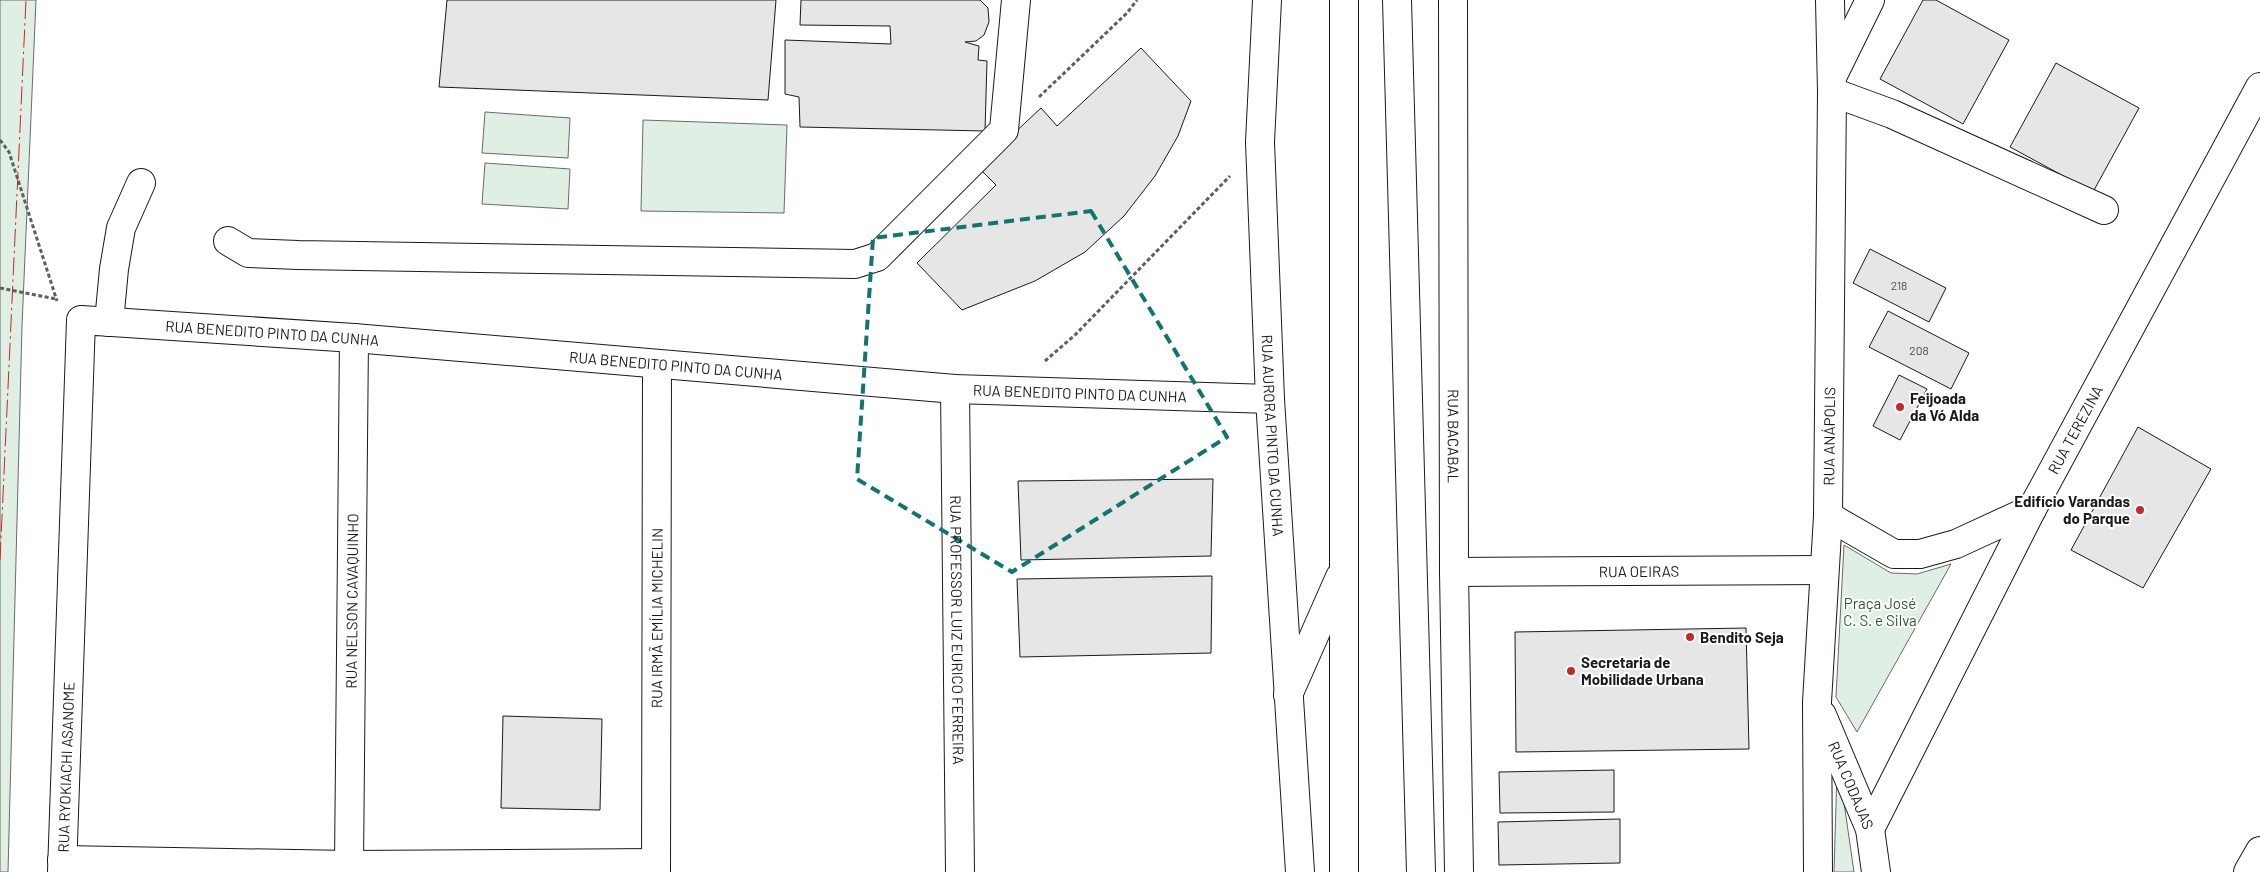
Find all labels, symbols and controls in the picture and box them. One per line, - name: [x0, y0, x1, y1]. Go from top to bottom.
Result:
- house number: 218: [1891, 278, 1907, 292]
- street label: RUA BENEDITO PINTO DA CUNHA: [165, 317, 380, 349]
- street label: RUA AURORA PINTO DA CUNHA: [1258, 334, 1288, 537]
- house number: 208: [1909, 343, 1929, 357]
- street label: RUA BENEDITO PINTO DA CUNHA: [569, 347, 783, 383]
- street label: RUA BENEDITO PINTO DA CUNHA: [973, 381, 1187, 405]
- street label: RUA TEREZINA: [2044, 382, 2106, 477]
- street label: RUA ANÁPOLIS: [1819, 387, 1838, 486]
- street label: RUA BACABAL: [1445, 389, 1463, 483]
- place label: Feijoada da Vó Alda: [1910, 389, 1979, 424]
- marker: Feijoada da Vó Alda: [1894, 401, 1906, 413]
- place label: Edifício Varandas do Parque: [2014, 492, 2130, 527]
- street label: RUA PROFESSOR LUIZ EURICO FERREIRA: [947, 495, 968, 765]
- marker: Edifício Varandas do Parque: [2134, 504, 2146, 516]
- street label: RUA NELSON CAVAQUINHO: [342, 513, 361, 689]
- street label: RUA IRMÃ EMÍLIA MICHELIN: [647, 528, 666, 708]
- street label: RUA OEIRAS: [1599, 562, 1679, 580]
- park label: Praça José C. S. e Silva: [1843, 594, 1917, 629]
- place label: Bendito Seja: [1700, 628, 1784, 646]
- marker: Bendito Seja: [1684, 631, 1696, 643]
- place label: Secretaria de Mobilidade Urbana: [1581, 653, 1704, 688]
- marker: Secretaria de Mobilidade Urbana: [1565, 665, 1577, 677]
- street label: RUA RYOKIACHI ASANOME: [54, 681, 78, 853]
- street label: RUA CODAJAS: [1825, 738, 1878, 832]

